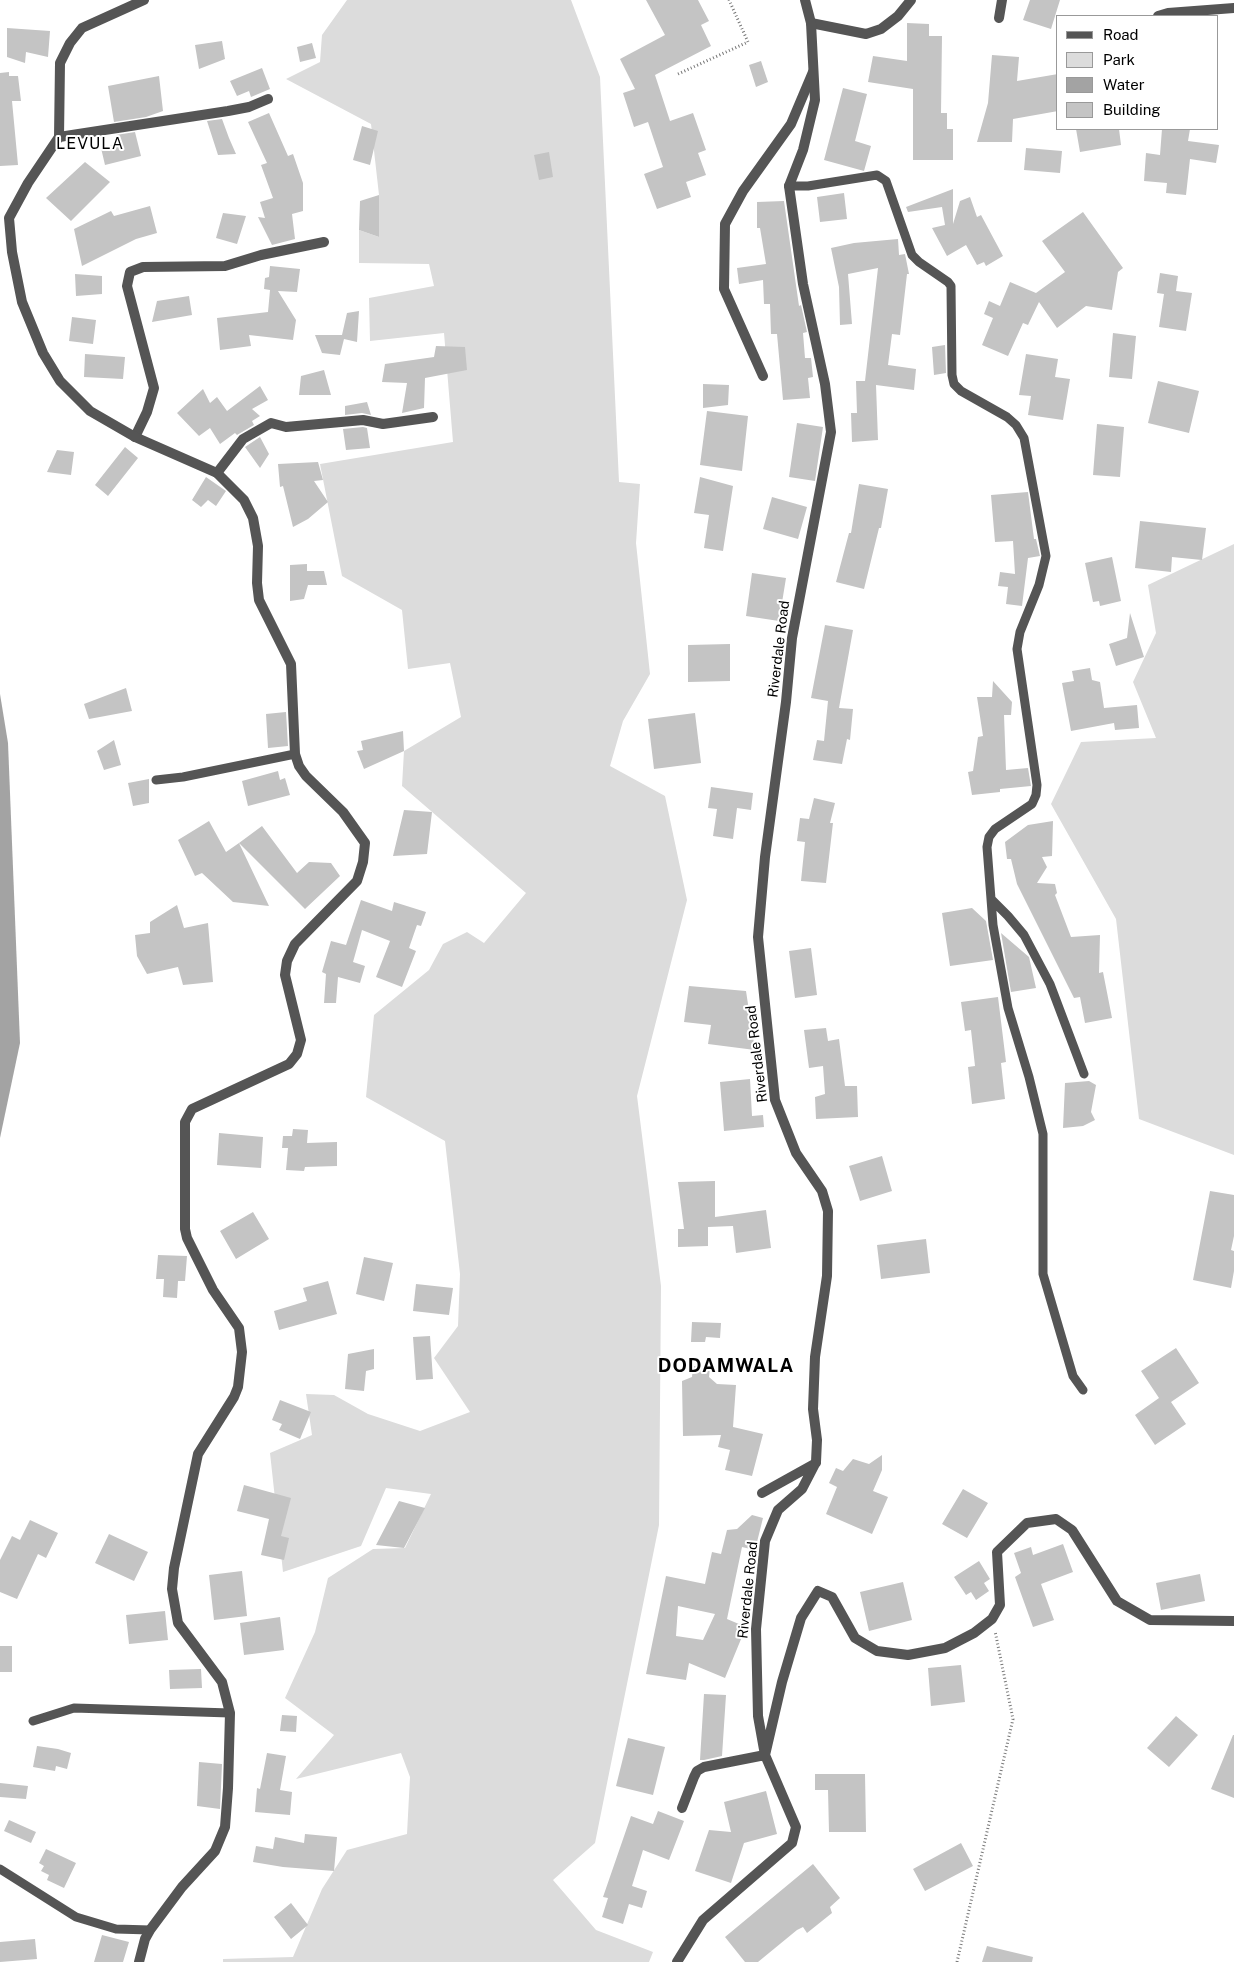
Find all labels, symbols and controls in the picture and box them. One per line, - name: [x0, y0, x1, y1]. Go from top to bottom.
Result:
- legend: [1056, 15, 1219, 130]
- text: Road: [1103, 26, 1139, 43]
- text: Park: [1103, 51, 1135, 68]
- text: Water: [1103, 76, 1145, 93]
- text: Building: [1103, 101, 1161, 118]
- district label: LEVULA: [55, 134, 125, 154]
- street label: Riverdale Road: [765, 600, 793, 698]
- street label: Riverdale Road: [743, 1005, 771, 1103]
- district label: DODAMWALA: [657, 1355, 795, 1377]
- street label: Riverdale Road: [735, 1541, 761, 1639]

